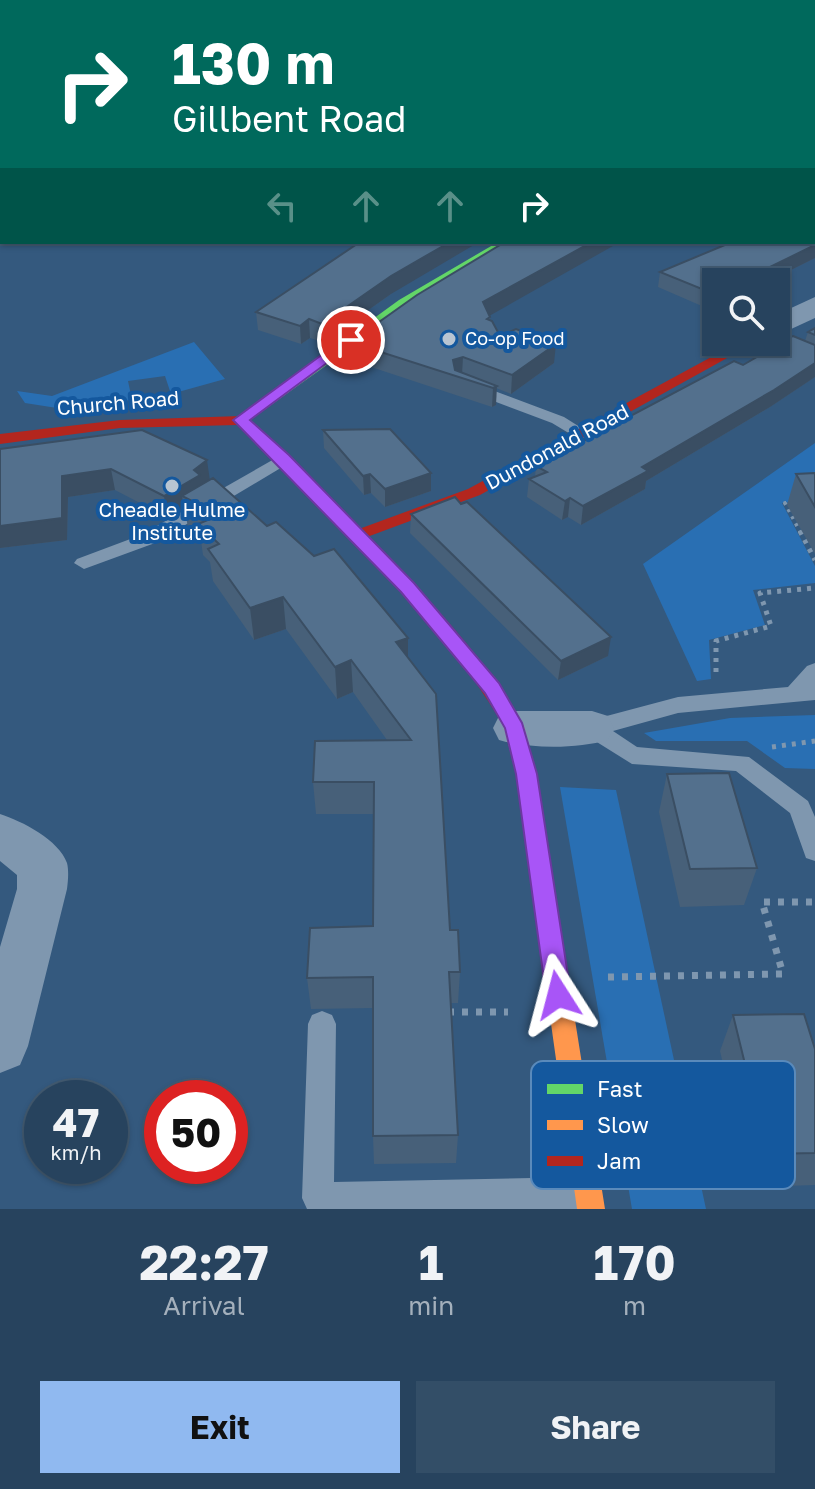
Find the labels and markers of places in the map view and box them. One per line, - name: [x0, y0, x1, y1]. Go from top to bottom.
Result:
- pin: [317, 306, 385, 374]
- place label: Co-op Food: [465, 327, 564, 349]
- marker: Co-op Food: [440, 330, 458, 348]
- marker: Cheadle Hulme Institute: [163, 477, 181, 495]
- place label: Cheadle Hulme Institute: [99, 497, 245, 544]

